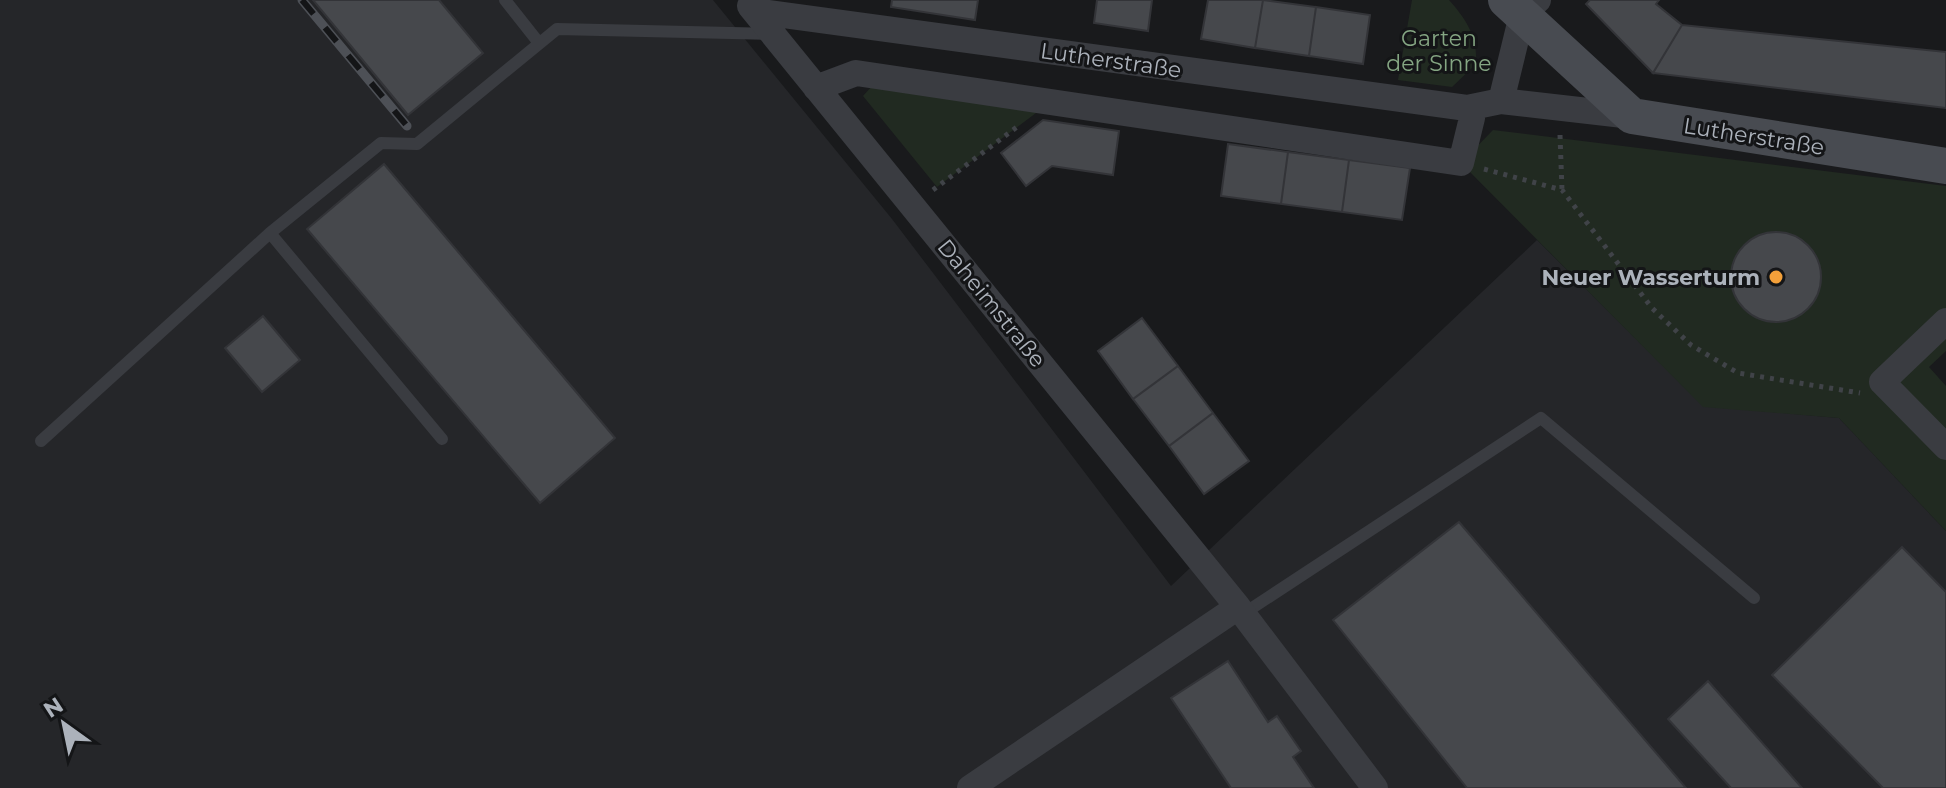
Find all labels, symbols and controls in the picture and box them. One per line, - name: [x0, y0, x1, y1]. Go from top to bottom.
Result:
- park label: Garten der Sinne: [1386, 25, 1492, 77]
- street label: Lutherstraße: [1039, 37, 1183, 84]
- street label: Lutherstraße: [1682, 112, 1826, 161]
- street label: Daheimstraße: [932, 234, 1052, 373]
- place label: Neuer Wasserturm: [1541, 264, 1760, 291]
- marker: Neuer Wasserturm: [1767, 268, 1785, 286]
- north arrow: [24, 684, 104, 764]
- text: N: [39, 691, 68, 724]

